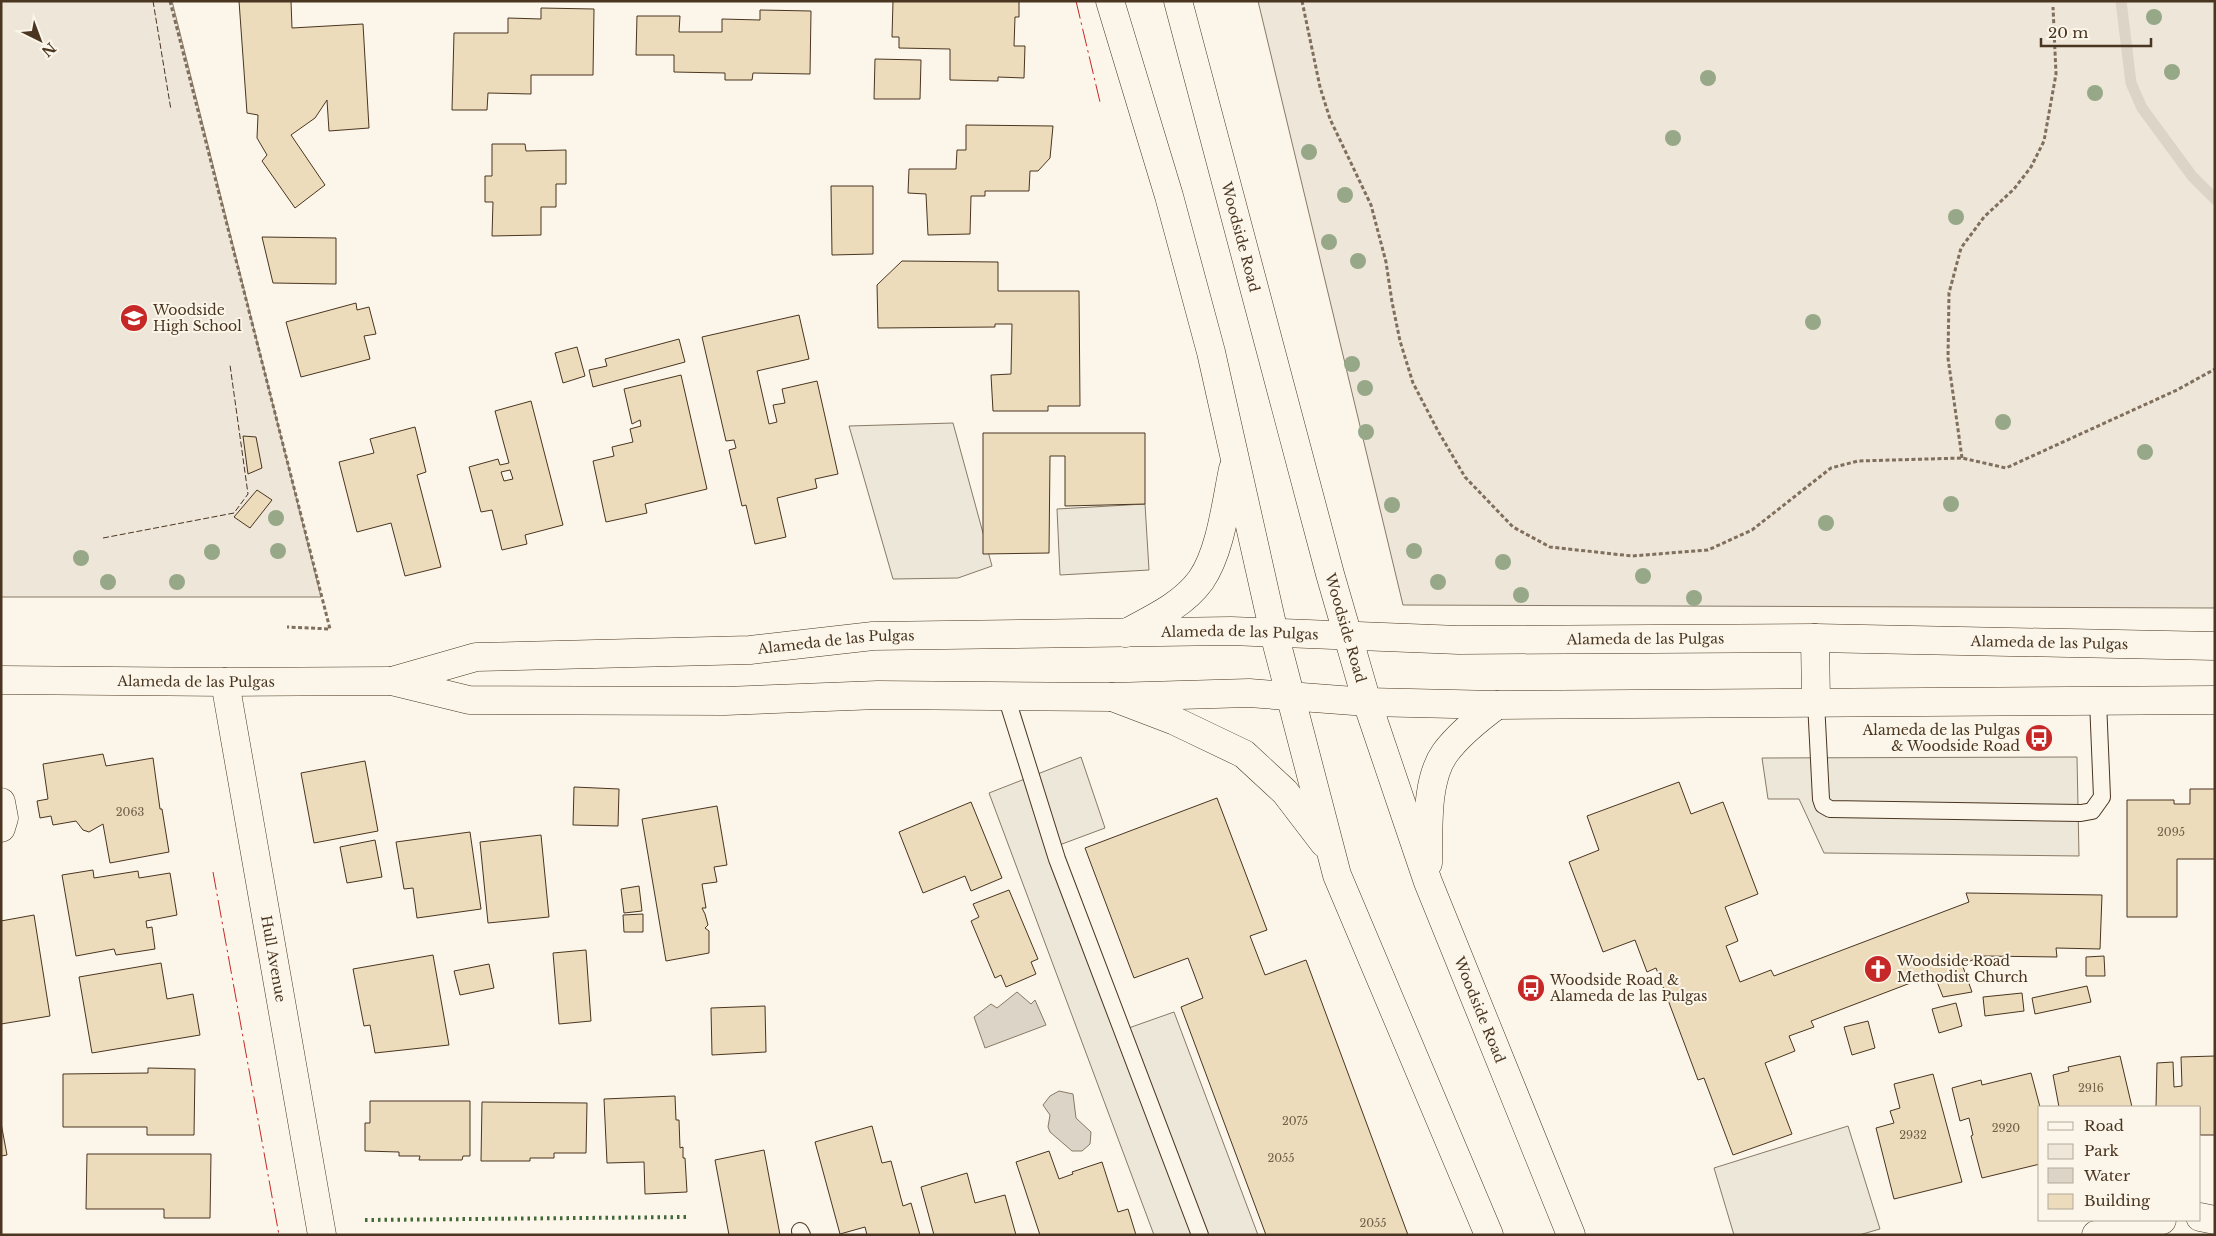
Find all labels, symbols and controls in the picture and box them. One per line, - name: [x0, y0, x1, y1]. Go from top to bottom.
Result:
- north arrow: [15, 15, 65, 65]
- scale bar: [2041, 15, 2151, 47]
- text: 20 m: [2048, 23, 2088, 42]
- text: N: [38, 39, 60, 61]
- street label: Woodside Road: [1217, 179, 1264, 294]
- place label: Woodside High School: [152, 301, 242, 335]
- school or university icon: Woodside High School: [119, 303, 149, 333]
- street label: Woodside Road: [1321, 570, 1370, 685]
- street label: Alameda de las Pulgas: [1160, 622, 1319, 643]
- street label: Alameda de las Pulgas: [756, 626, 915, 658]
- street label: Alameda de las Pulgas: [1566, 630, 1724, 648]
- street label: Alameda de las Pulgas: [1970, 632, 2128, 653]
- street label: Alameda de las Pulgas: [116, 672, 275, 691]
- place label: Alameda de las Pulgas & Woodside Road: [1862, 721, 2021, 755]
- bus stop icon: Alameda de las Pulgas & Woodside Road: [2024, 723, 2054, 753]
- house number: 2063: [116, 805, 144, 819]
- house number: 2095: [2157, 825, 2185, 839]
- street label: Hull Avenue: [257, 914, 290, 1004]
- place label: Woodside Road Methodist Church: [1896, 952, 2028, 986]
- street label: Woodside Road: [1450, 953, 1510, 1066]
- church icon: Woodside Road Methodist Church: [1863, 954, 1893, 984]
- place label: Woodside Road & Alameda de las Pulgas: [1549, 971, 1707, 1005]
- bus stop icon: Woodside Road & Alameda de las Pulgas: [1516, 973, 1546, 1003]
- house number: 2916: [2078, 1081, 2104, 1095]
- legend: [2038, 1106, 2201, 1221]
- house number: 2075: [1282, 1114, 1308, 1128]
- text: Road: [2084, 1116, 2124, 1135]
- house number: 2920: [1992, 1121, 2020, 1135]
- house number: 2932: [1899, 1128, 1927, 1142]
- text: Park: [2084, 1141, 2120, 1160]
- house number: 2055: [1267, 1151, 1295, 1165]
- text: Water: [2083, 1166, 2131, 1185]
- text: Building: [2084, 1191, 2151, 1210]
- house number: 2055: [1359, 1216, 1387, 1230]

